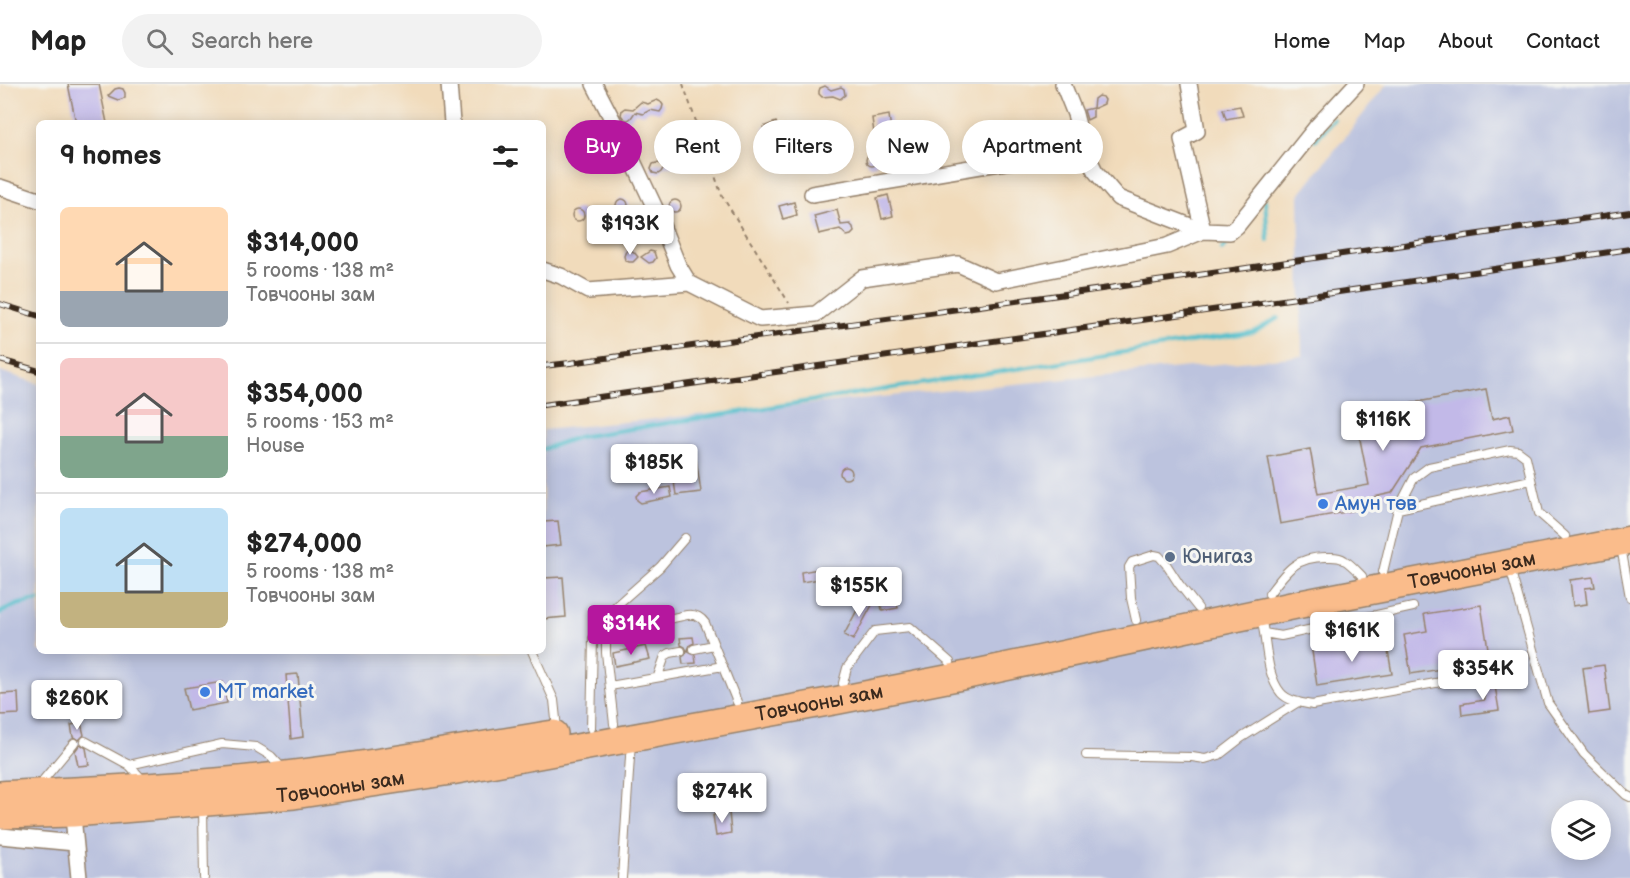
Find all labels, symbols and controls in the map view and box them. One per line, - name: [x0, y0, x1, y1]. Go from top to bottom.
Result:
- search box: [122, 14, 542, 68]
- text: Map: [30, 25, 86, 58]
- icon: search: [143, 25, 176, 58]
- text: Search here: [191, 28, 313, 55]
- text: Home: [1273, 29, 1330, 54]
- text: Map: [1363, 29, 1405, 54]
- text: About: [1438, 29, 1493, 54]
- text: Contact: [1526, 29, 1600, 54]
- chip: Buy: [564, 120, 642, 174]
- chip: Rent: [654, 120, 741, 174]
- chip: Filters: [753, 120, 854, 174]
- chip: New: [866, 120, 950, 174]
- chip: Apartment: [962, 120, 1103, 174]
- icon: filters: [489, 140, 522, 173]
- text: 9 homes: [60, 141, 161, 172]
- pin: $193K: [588, 205, 672, 256]
- text: $193K: [601, 212, 659, 236]
- text: $314,000: [246, 228, 359, 259]
- icon: home: [108, 231, 180, 303]
- text: 5 rooms · 138 m²: [246, 259, 394, 283]
- text: Товчооны зам: [246, 283, 375, 307]
- text: $354,000: [246, 379, 363, 410]
- icon: home: [108, 382, 180, 454]
- pin: $116K: [1341, 401, 1425, 452]
- text: $116K: [1355, 408, 1411, 432]
- text: 5 rooms · 153 m²: [246, 410, 394, 434]
- text: House: [246, 434, 305, 458]
- pin: $185K: [612, 444, 696, 495]
- text: $185K: [625, 451, 683, 475]
- place label: Амун төв: [1334, 492, 1417, 516]
- marker: Амун төв: [1316, 497, 1330, 511]
- text: $274,000: [246, 529, 362, 560]
- icon: home: [108, 532, 180, 604]
- place label: Юнигаз: [1182, 545, 1253, 569]
- street label: Товчооны зам: [1406, 547, 1538, 595]
- marker: Юнигаз: [1163, 550, 1177, 564]
- text: 5 rooms · 138 m²: [246, 560, 394, 584]
- pin: $155K: [817, 567, 901, 618]
- text: $155K: [830, 574, 888, 598]
- text: Товчооны зам: [246, 584, 375, 608]
- pin: $314K: [589, 605, 673, 656]
- text: $314K: [602, 612, 660, 636]
- pin: $161K: [1310, 612, 1394, 663]
- text: $161K: [1324, 619, 1380, 643]
- pin: $354K: [1441, 650, 1525, 701]
- text: $354K: [1452, 657, 1514, 681]
- pin: $260K: [35, 680, 119, 731]
- place label: MT market: [217, 680, 314, 704]
- street label: Товчооны зам: [753, 680, 885, 727]
- marker: MT market: [198, 685, 212, 699]
- text: $260K: [45, 687, 109, 711]
- street label: Товчооны зам: [276, 766, 407, 808]
- pin: $274K: [680, 773, 764, 824]
- text: $274K: [691, 780, 753, 804]
- map controls: [1551, 800, 1611, 860]
- button: layers: [1551, 800, 1611, 860]

